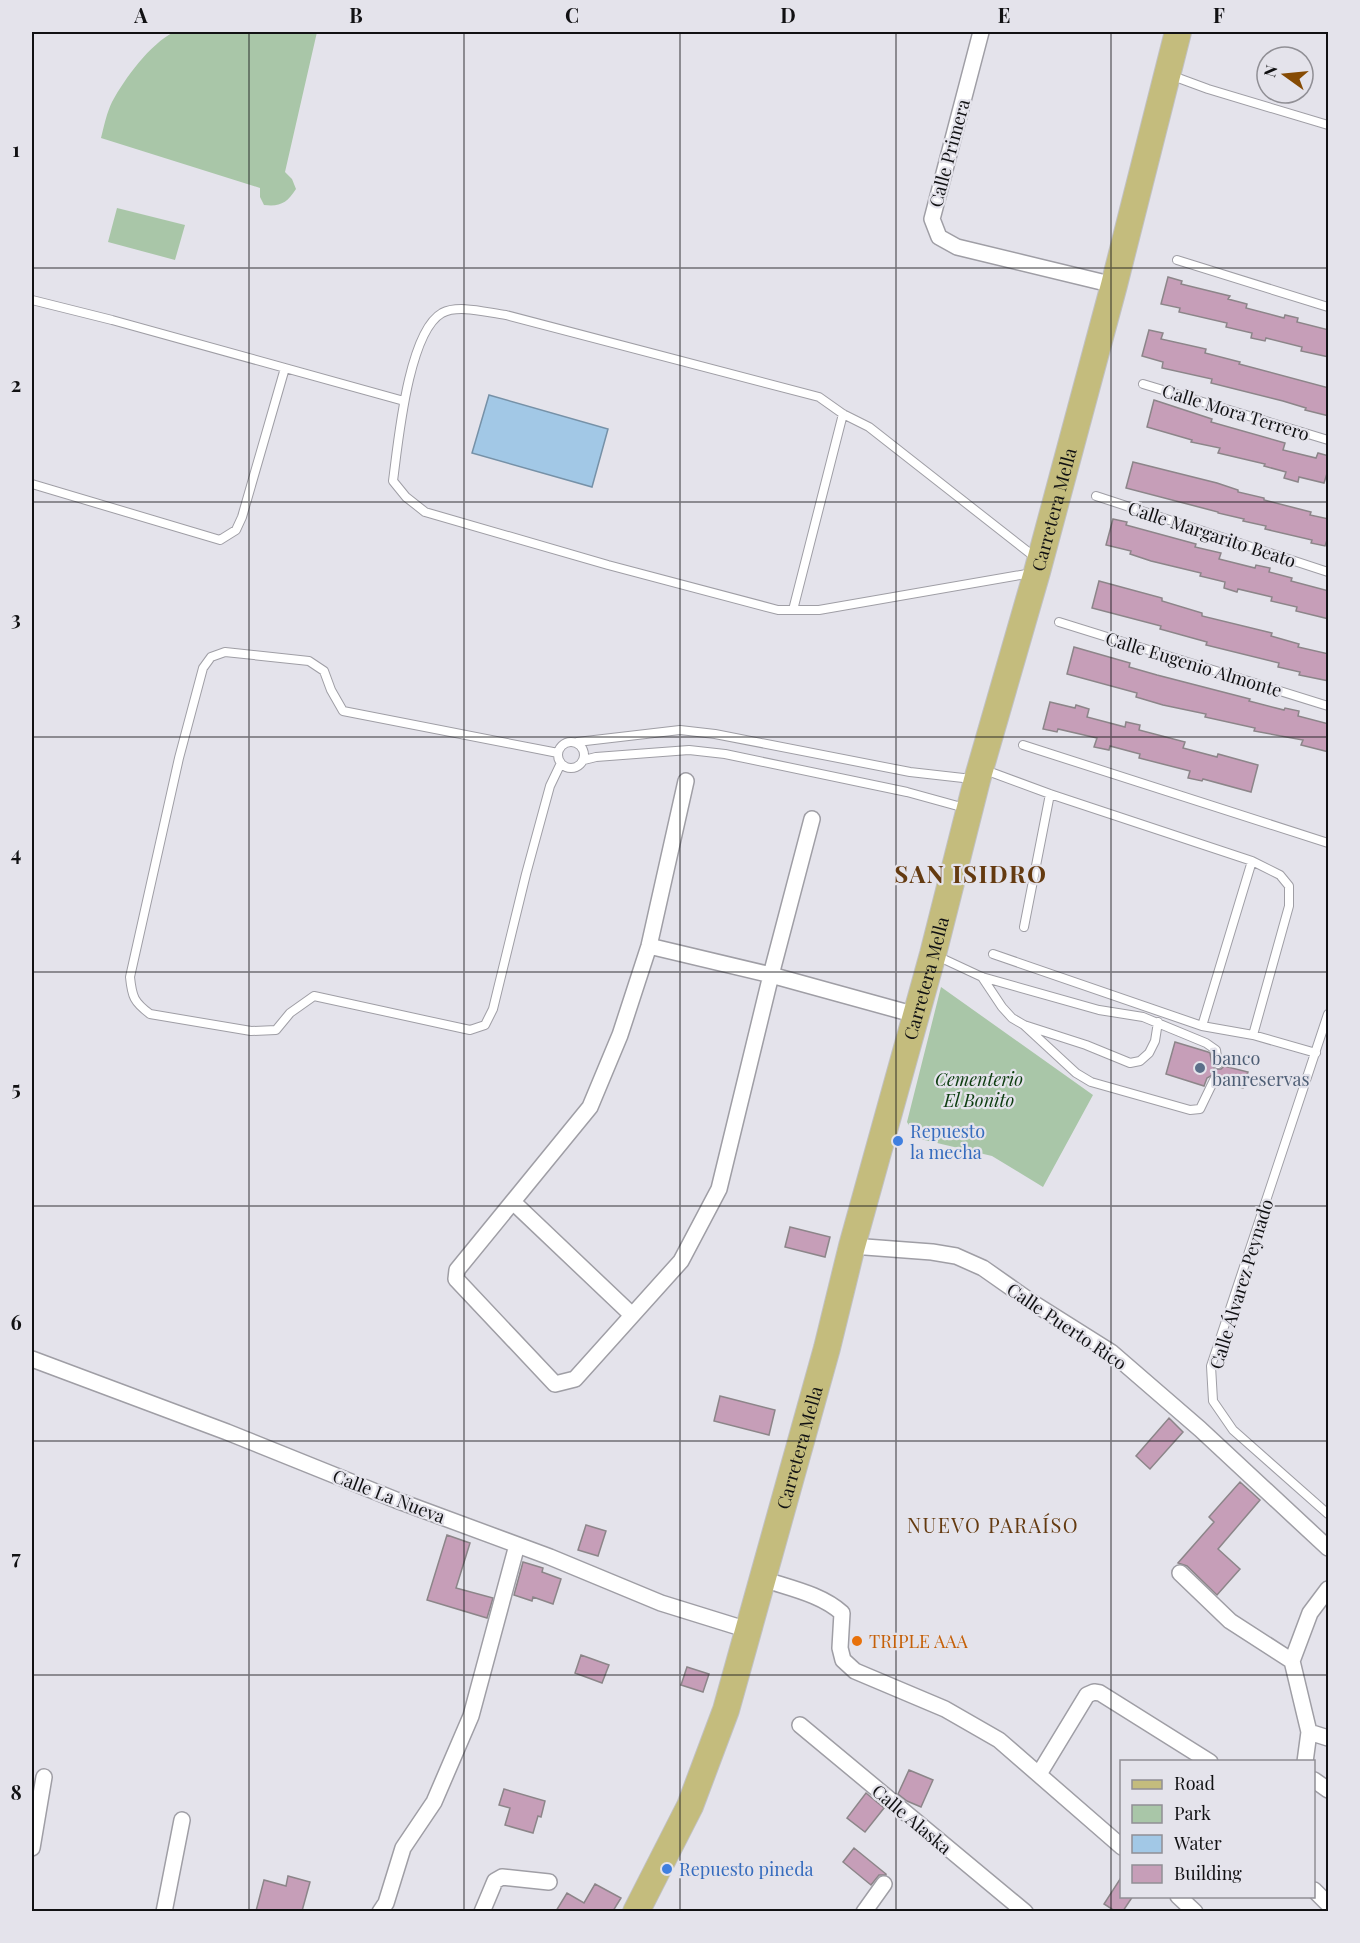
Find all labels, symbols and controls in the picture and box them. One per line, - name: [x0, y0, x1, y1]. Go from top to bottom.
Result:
- text: A: [133, 1, 148, 28]
- text: B: [349, 1, 363, 28]
- text: C: [565, 1, 579, 28]
- text: D: [780, 1, 796, 28]
- text: E: [998, 1, 1010, 28]
- text: F: [1213, 1, 1225, 28]
- north arrow: [1255, 45, 1315, 105]
- text: N: [1258, 62, 1282, 79]
- street label: Calle Primera: [923, 96, 975, 210]
- text: 1: [12, 135, 20, 162]
- text: 2: [11, 370, 21, 397]
- street label: Calle Mora Terrero: [1159, 378, 1313, 446]
- street label: Carretera Mella: [1026, 445, 1082, 574]
- street label: Calle Margarito Beato: [1125, 495, 1299, 573]
- text: 3: [11, 604, 21, 631]
- street label: Calle Eugenio Almonte: [1103, 626, 1285, 702]
- text: 4: [11, 839, 21, 866]
- district label: SAN ISIDRO: [894, 857, 1048, 889]
- street label: Carretera Mella: [898, 914, 954, 1043]
- place label: banco banreservas: [1212, 1046, 1309, 1091]
- marker: banco banreservas: [1193, 1061, 1207, 1075]
- park label: Cementerio El Bonito: [935, 1067, 1023, 1112]
- text: 5: [11, 1074, 21, 1101]
- place label: Repuesto la mecha: [910, 1119, 985, 1164]
- marker: Repuesto la mecha: [891, 1134, 905, 1148]
- street label: Calle Álvarez Peynado: [1204, 1196, 1278, 1372]
- street label: Calle Puerto Rico: [1002, 1277, 1132, 1375]
- text: 6: [10, 1308, 22, 1335]
- street label: Carretera Mella: [771, 1383, 828, 1512]
- street label: Calle La Nueva: [329, 1464, 449, 1528]
- district label: NUEVO PARAÍSO: [907, 1511, 1079, 1538]
- text: 7: [11, 1543, 21, 1570]
- place label: TRIPLE AAA: [869, 1629, 969, 1653]
- marker: TRIPLE AAA: [850, 1634, 864, 1648]
- legend: [1120, 1760, 1315, 1898]
- text: Road: [1174, 1771, 1215, 1795]
- text: 8: [10, 1778, 22, 1805]
- street label: Calle Alaska: [867, 1779, 957, 1859]
- text: Park: [1174, 1801, 1211, 1825]
- text: Water: [1173, 1831, 1222, 1855]
- place label: Repuesto pineda: [679, 1857, 814, 1881]
- text: Building: [1174, 1861, 1242, 1885]
- marker: Repuesto pineda: [660, 1862, 674, 1876]

